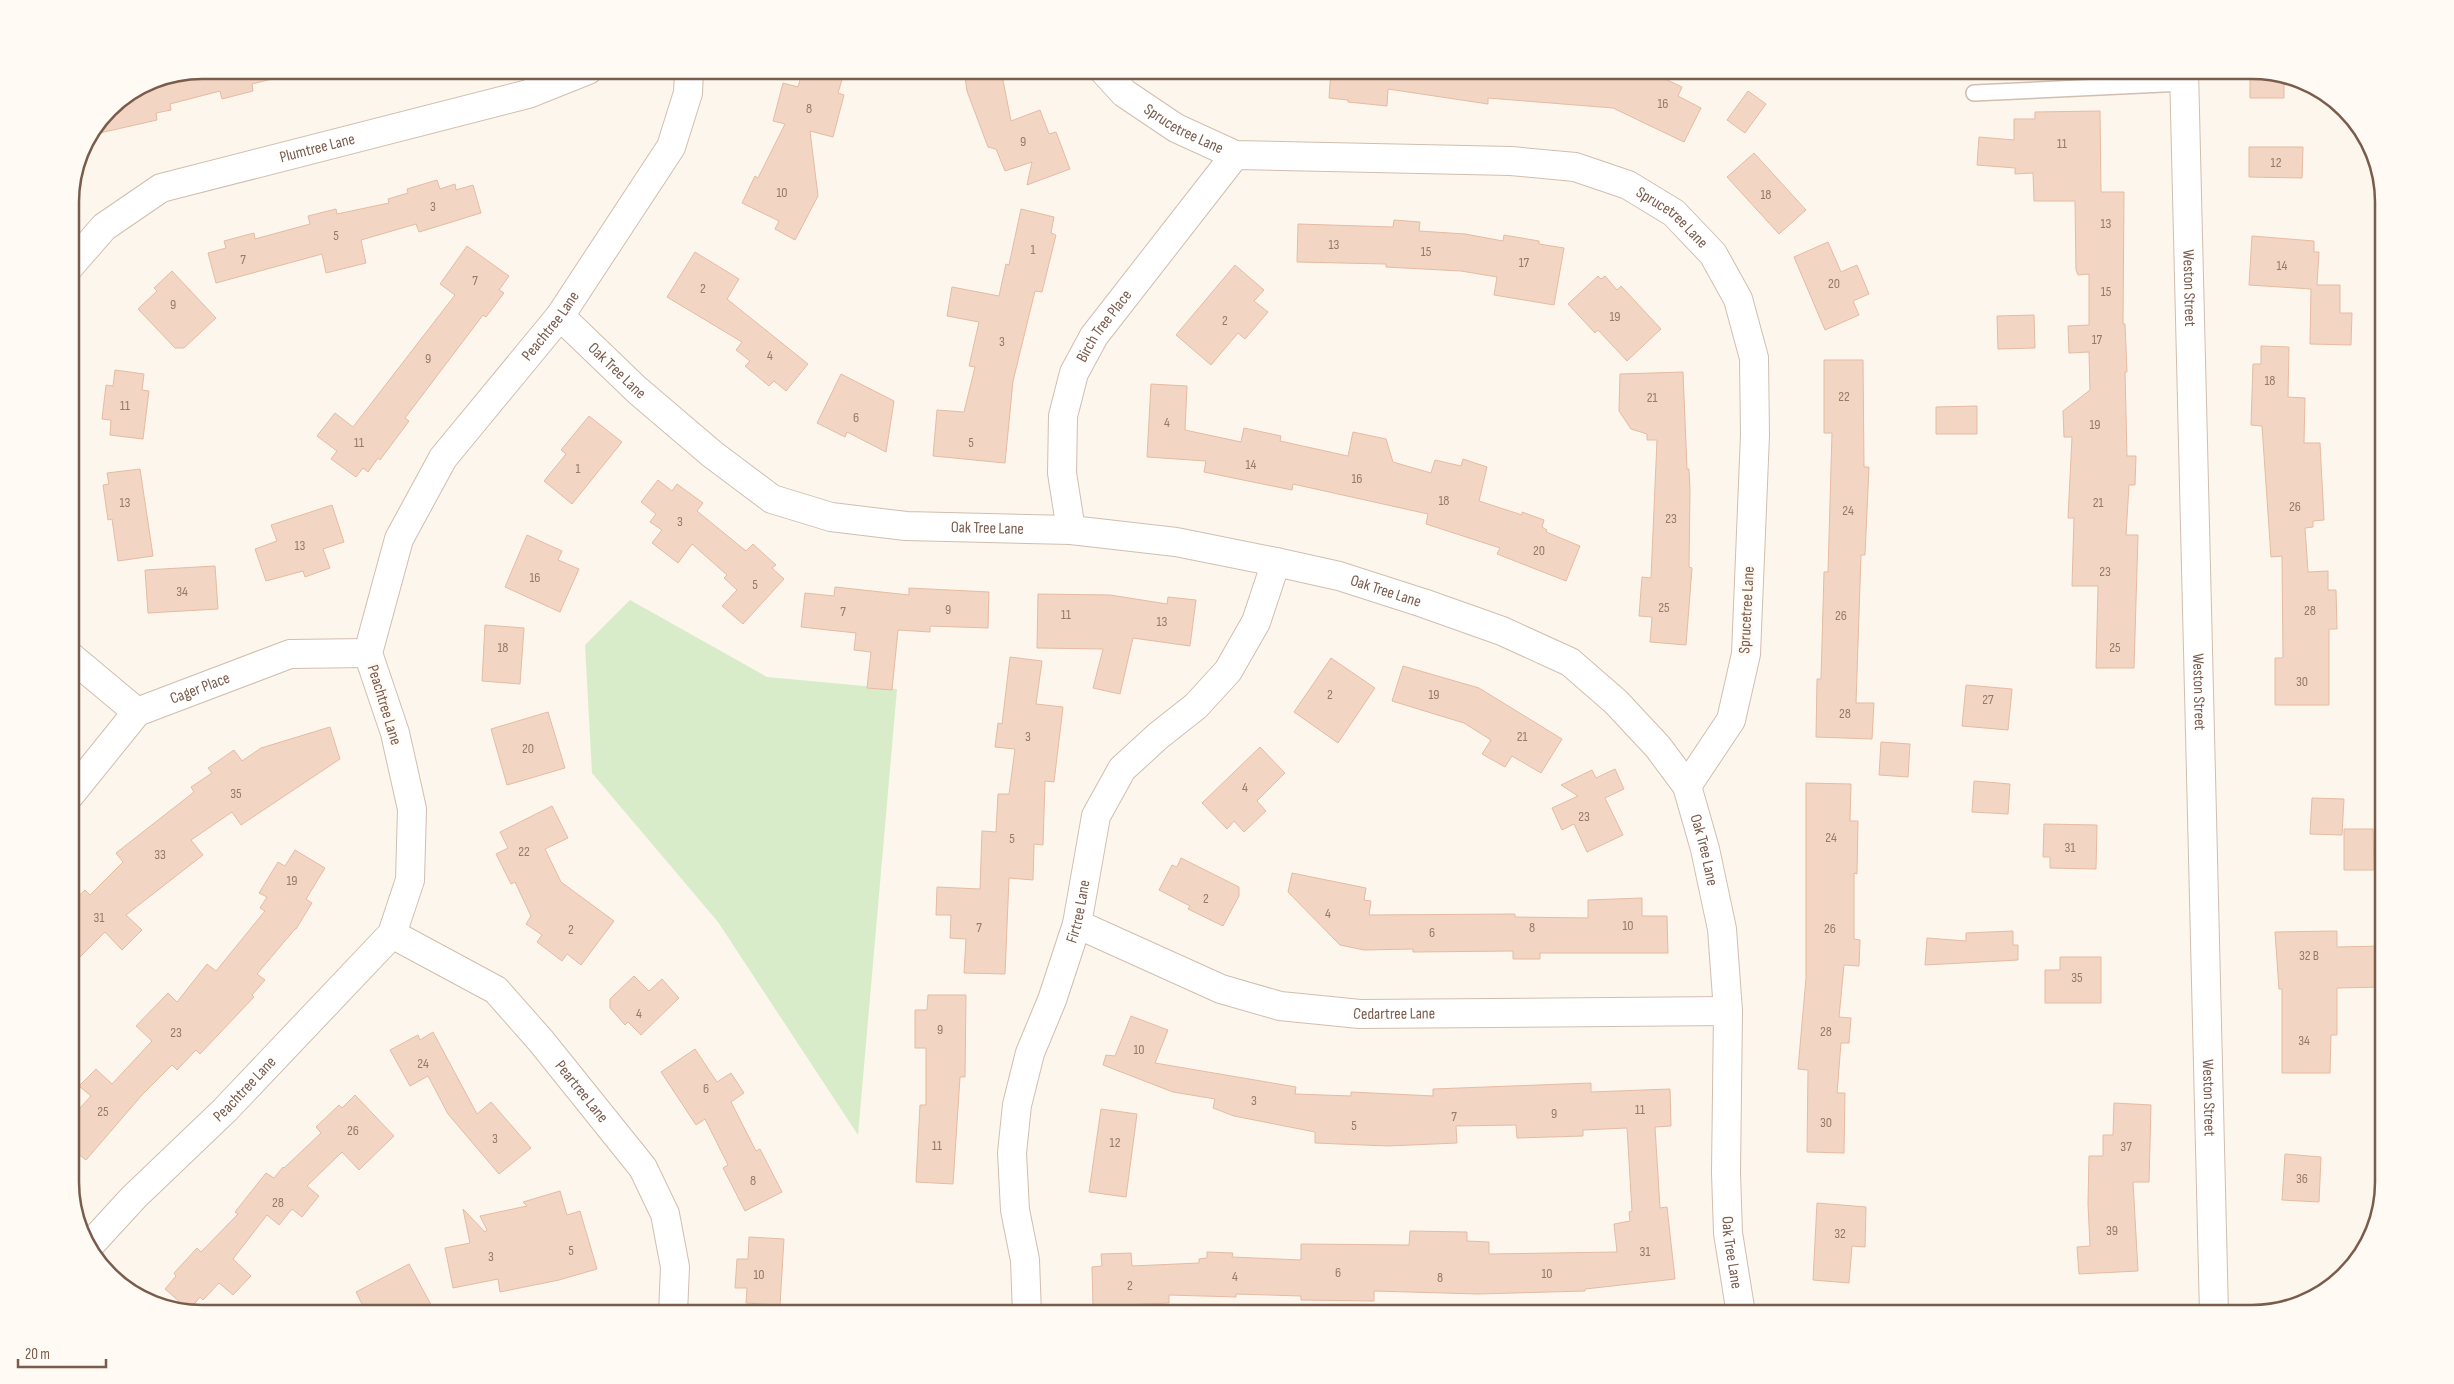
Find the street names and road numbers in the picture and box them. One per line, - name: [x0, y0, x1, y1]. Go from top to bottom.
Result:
- street label: Sprucetree Lane: [1140, 100, 1226, 158]
- street label: Plumtree Lane: [278, 129, 357, 167]
- street label: Sprucetree Lane: [1633, 183, 1712, 252]
- street label: Weston Street: [2179, 249, 2200, 327]
- street label: Birch Tree Place: [1072, 286, 1136, 365]
- street label: Peachtree Lane: [518, 288, 583, 365]
- street label: Oak Tree Lane: [584, 339, 650, 403]
- street label: Oak Tree Lane: [951, 518, 1024, 538]
- street label: Sprucetree Lane: [1735, 566, 1759, 654]
- street label: Oak Tree Lane: [1348, 571, 1423, 611]
- street label: Weston Street: [2189, 653, 2209, 731]
- street label: Peachtree Lane: [363, 663, 405, 747]
- street label: Cager Place: [167, 668, 232, 708]
- street label: Oak Tree Lane: [1686, 812, 1722, 887]
- street label: Firtree Lane: [1062, 878, 1094, 945]
- street label: Cedartree Lane: [1352, 1004, 1435, 1024]
- street label: Peachtree Lane: [209, 1053, 280, 1126]
- street label: Peartree Lane: [551, 1057, 612, 1126]
- street label: Weston Street: [2198, 1059, 2219, 1137]
- street label: Oak Tree Lane: [1718, 1216, 1746, 1290]

